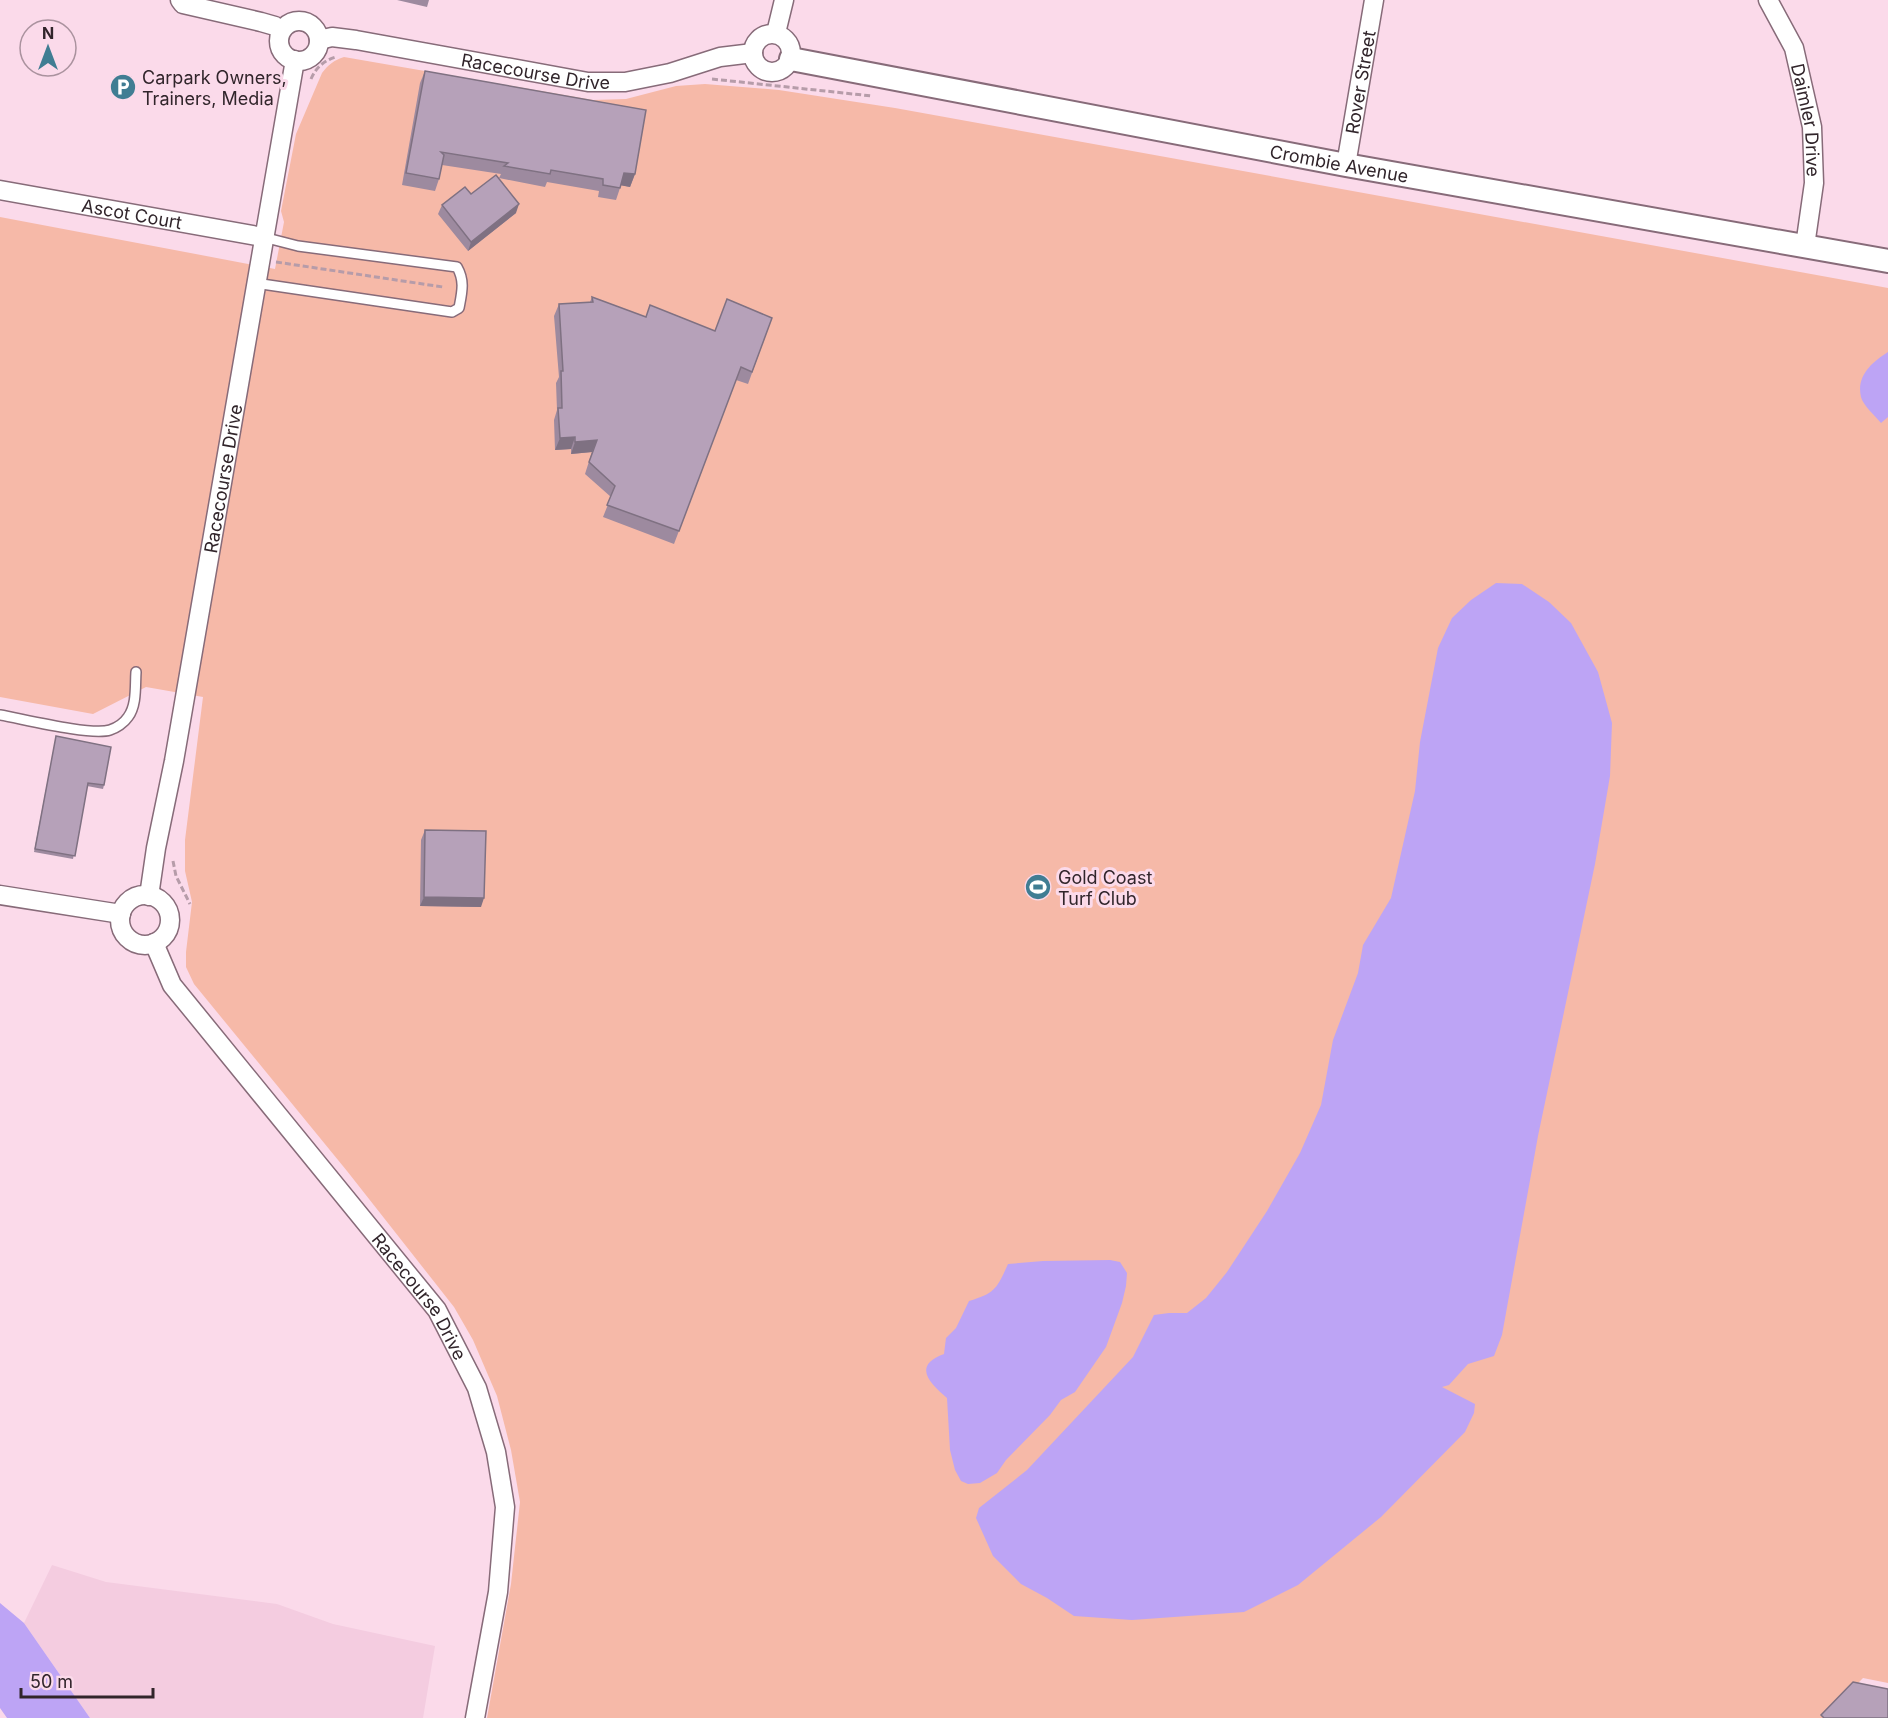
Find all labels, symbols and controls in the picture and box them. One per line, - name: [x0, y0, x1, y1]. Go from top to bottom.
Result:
- north arrow: [18, 18, 78, 78]
- text: N: [42, 23, 54, 43]
- street label: Rover Street: [1341, 29, 1379, 136]
- street label: Racecourse Drive: [460, 49, 610, 93]
- street label: Daimler Drive: [1787, 61, 1824, 177]
- place label: Carpark Owners, Trainers, Media: [142, 67, 287, 109]
- parking icon: Carpark Owners, Trainers, Media: [108, 72, 138, 102]
- street label: Crombie Avenue: [1268, 140, 1410, 186]
- street label: Ascot Court: [80, 194, 184, 233]
- street label: Racecourse Drive: [200, 402, 246, 555]
- place label: Gold Coast Turf Club: [1058, 867, 1152, 909]
- sports icon: Gold Coast Turf Club: [1023, 872, 1053, 902]
- street label: Racecourse Drive: [368, 1229, 471, 1363]
- scale bar: [21, 1661, 153, 1699]
- text: 50 m: [30, 1671, 73, 1692]

